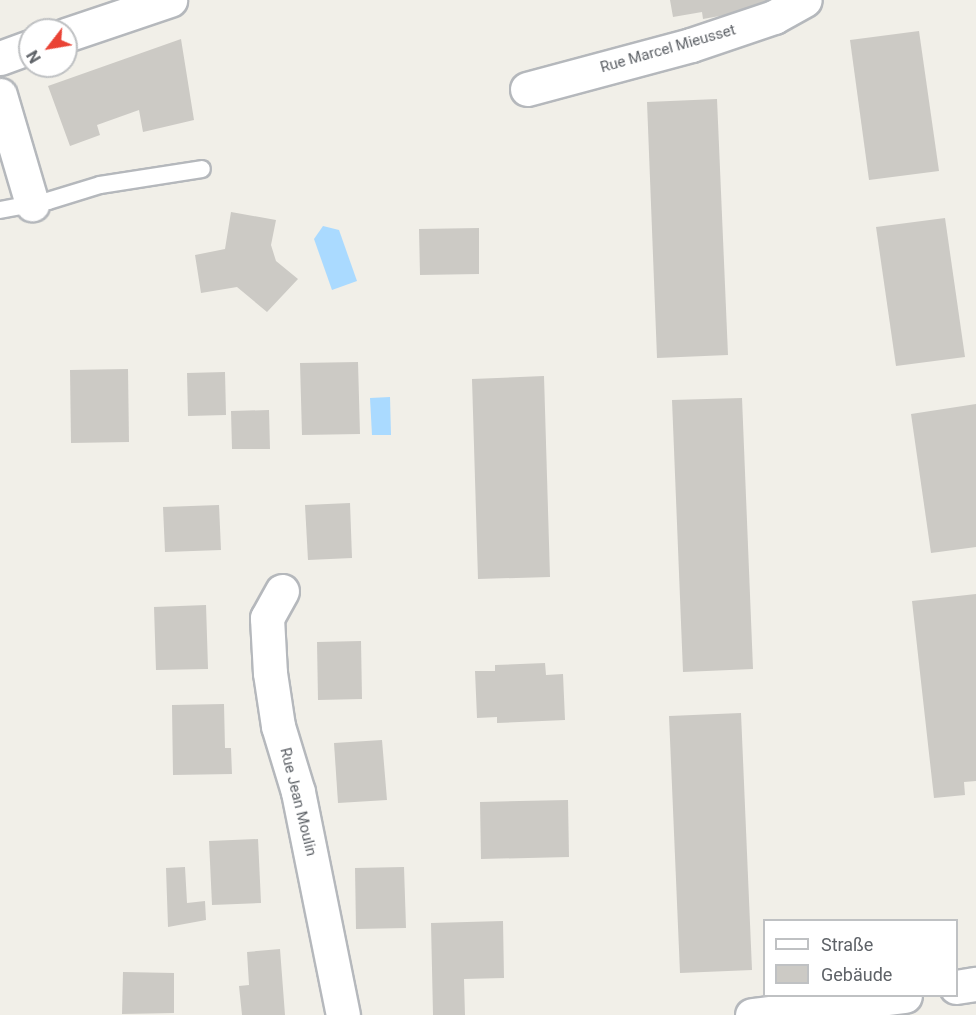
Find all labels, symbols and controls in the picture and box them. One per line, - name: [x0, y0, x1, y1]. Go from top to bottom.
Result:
- north arrow: [18, 18, 78, 78]
- street label: Rue Marcel Mieusset: [598, 21, 738, 77]
- text: N: [23, 47, 45, 66]
- street label: Rue Jean Moulin: [276, 746, 320, 858]
- legend: [763, 919, 958, 997]
- text: Straße: [821, 934, 873, 955]
- text: Gebäude: [821, 964, 892, 985]

